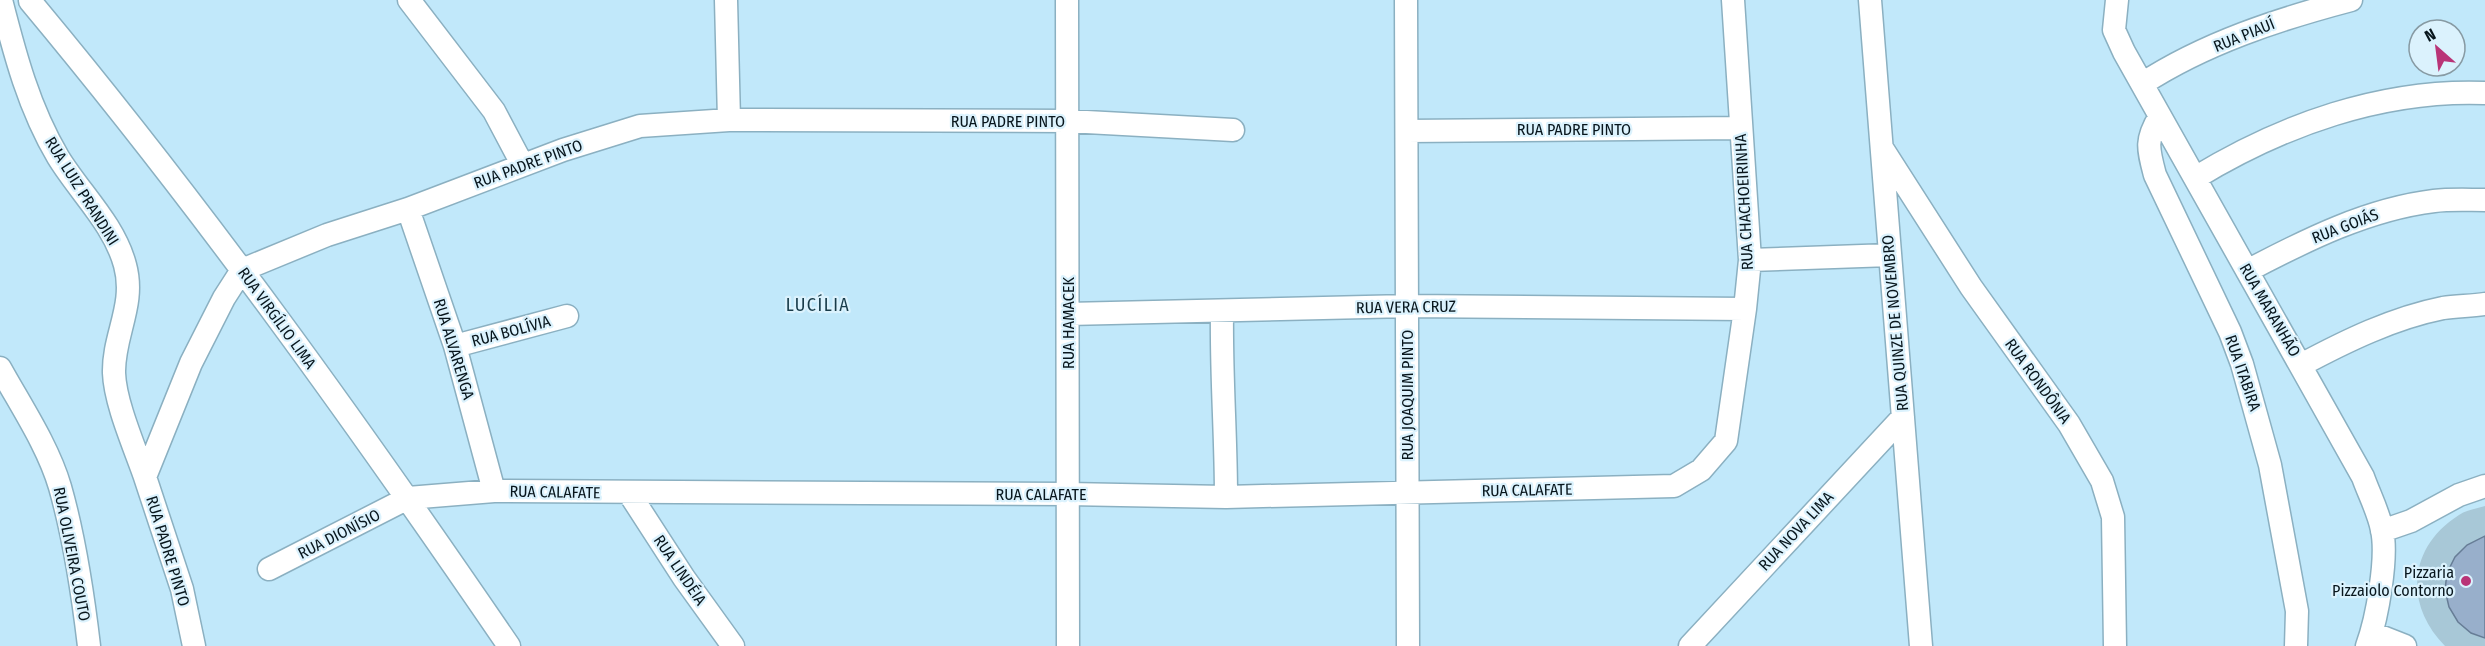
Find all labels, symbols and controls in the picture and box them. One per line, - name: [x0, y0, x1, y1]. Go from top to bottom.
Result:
- street label: RUA PIAUÍ: [2211, 14, 2277, 56]
- north arrow: [2407, 18, 2467, 78]
- text: N: [2421, 25, 2439, 46]
- street label: RUA PADRE PINTO: [951, 112, 1065, 131]
- street label: RUA PADRE PINTO: [1517, 120, 1631, 139]
- street label: RUA LUIZ PRANDINI: [41, 133, 123, 249]
- street label: RUA CHACHOEIRINHA: [1731, 133, 1757, 271]
- street label: RUA PADRE PINTO: [471, 136, 585, 192]
- street label: RUA GOIÁS: [2309, 205, 2381, 247]
- street label: RUA QUINZE DE NOVEMBRO: [1878, 234, 1912, 412]
- street label: RUA MARANHÃO: [2236, 260, 2304, 360]
- street label: RUA VIRGÍLIO LIMA: [234, 264, 320, 373]
- street label: RUA HAMACEK: [1059, 277, 1078, 369]
- district label: LUCÍLIA: [786, 293, 850, 316]
- street label: RUA ALVARENGA: [430, 296, 478, 402]
- street label: RUA VERA CRUZ: [1356, 297, 1456, 317]
- street label: RUA BOLÍVIA: [469, 311, 553, 351]
- street label: RUA JOAQUIM PINTO: [1398, 330, 1417, 460]
- street label: RUA ITABIRA: [2221, 332, 2265, 414]
- street label: RUA RONDÔNIA: [2001, 334, 2076, 428]
- street label: RUA CALAFATE: [1481, 480, 1573, 500]
- street label: RUA CALAFATE: [509, 482, 601, 502]
- street label: RUA OLIVEIRA COUTO: [50, 485, 94, 623]
- street label: RUA CALAFATE: [996, 485, 1086, 504]
- street label: RUA NOVA LIMA: [1755, 487, 1838, 574]
- street label: RUA PADRE PINTO: [142, 494, 194, 608]
- street label: RUA DIONÍSIO: [295, 505, 383, 563]
- street label: RUA LINDÉIA: [650, 531, 711, 609]
- place label: Pizzaria Pizzaiolo Contorno: [2332, 563, 2454, 600]
- marker: Pizzaria Pizzaiolo Contorno: [2459, 574, 2473, 588]

